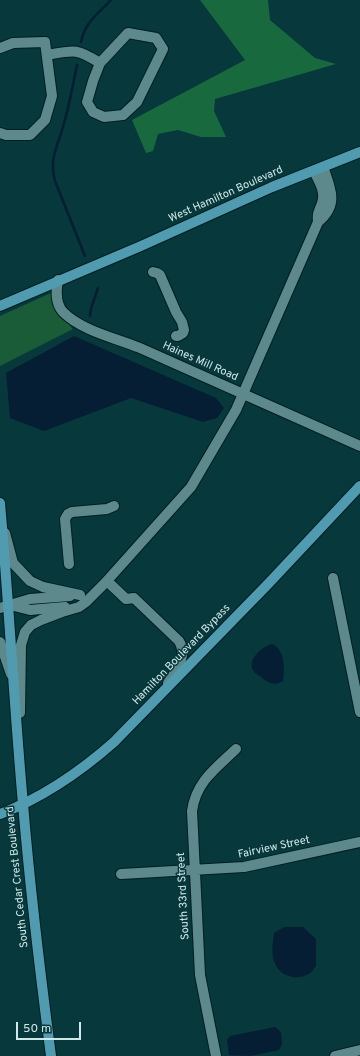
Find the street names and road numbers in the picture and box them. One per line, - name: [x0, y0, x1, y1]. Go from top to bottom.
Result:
- street label: West Hamilton Boulevard: [167, 164, 285, 226]
- street label: Haines Mill Road: [160, 339, 240, 385]
- street label: Hamilton Boulevard Bypass: [130, 602, 234, 708]
- street label: South Cedar Crest Boulevard: [4, 806, 32, 948]
- street label: Fairview Street: [237, 834, 311, 862]
- street label: South 33rd Street: [175, 852, 193, 940]

